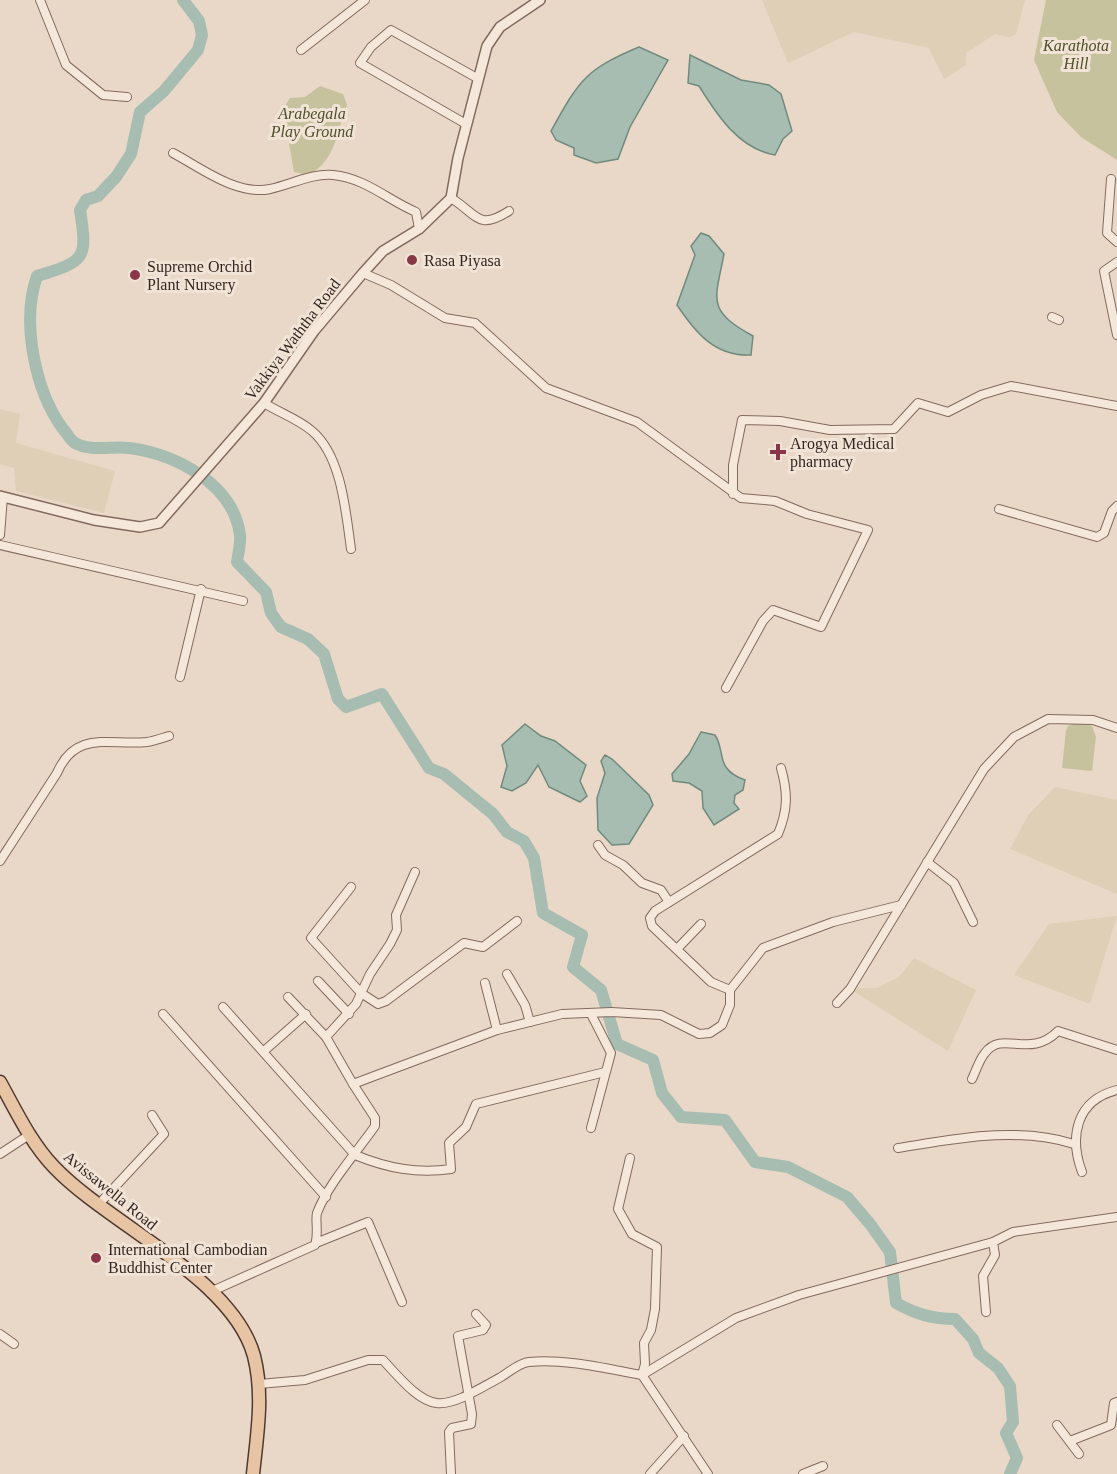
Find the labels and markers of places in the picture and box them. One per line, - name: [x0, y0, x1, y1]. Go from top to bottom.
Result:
- place label: Rasa Piyasa: [424, 252, 501, 270]
- marker: Rasa Piyasa: [405, 253, 419, 267]
- place label: Supreme Orchid Plant Nursery: [147, 258, 252, 294]
- marker: Supreme Orchid Plant Nursery: [128, 268, 142, 282]
- place label: Arogya Medical pharmacy: [790, 435, 895, 471]
- marker: Arogya Medical pharmacy: [771, 445, 785, 459]
- place label: International Cambodian Buddhist Center: [108, 1241, 268, 1276]
- marker: International Cambodian Buddhist Center: [89, 1251, 103, 1265]

